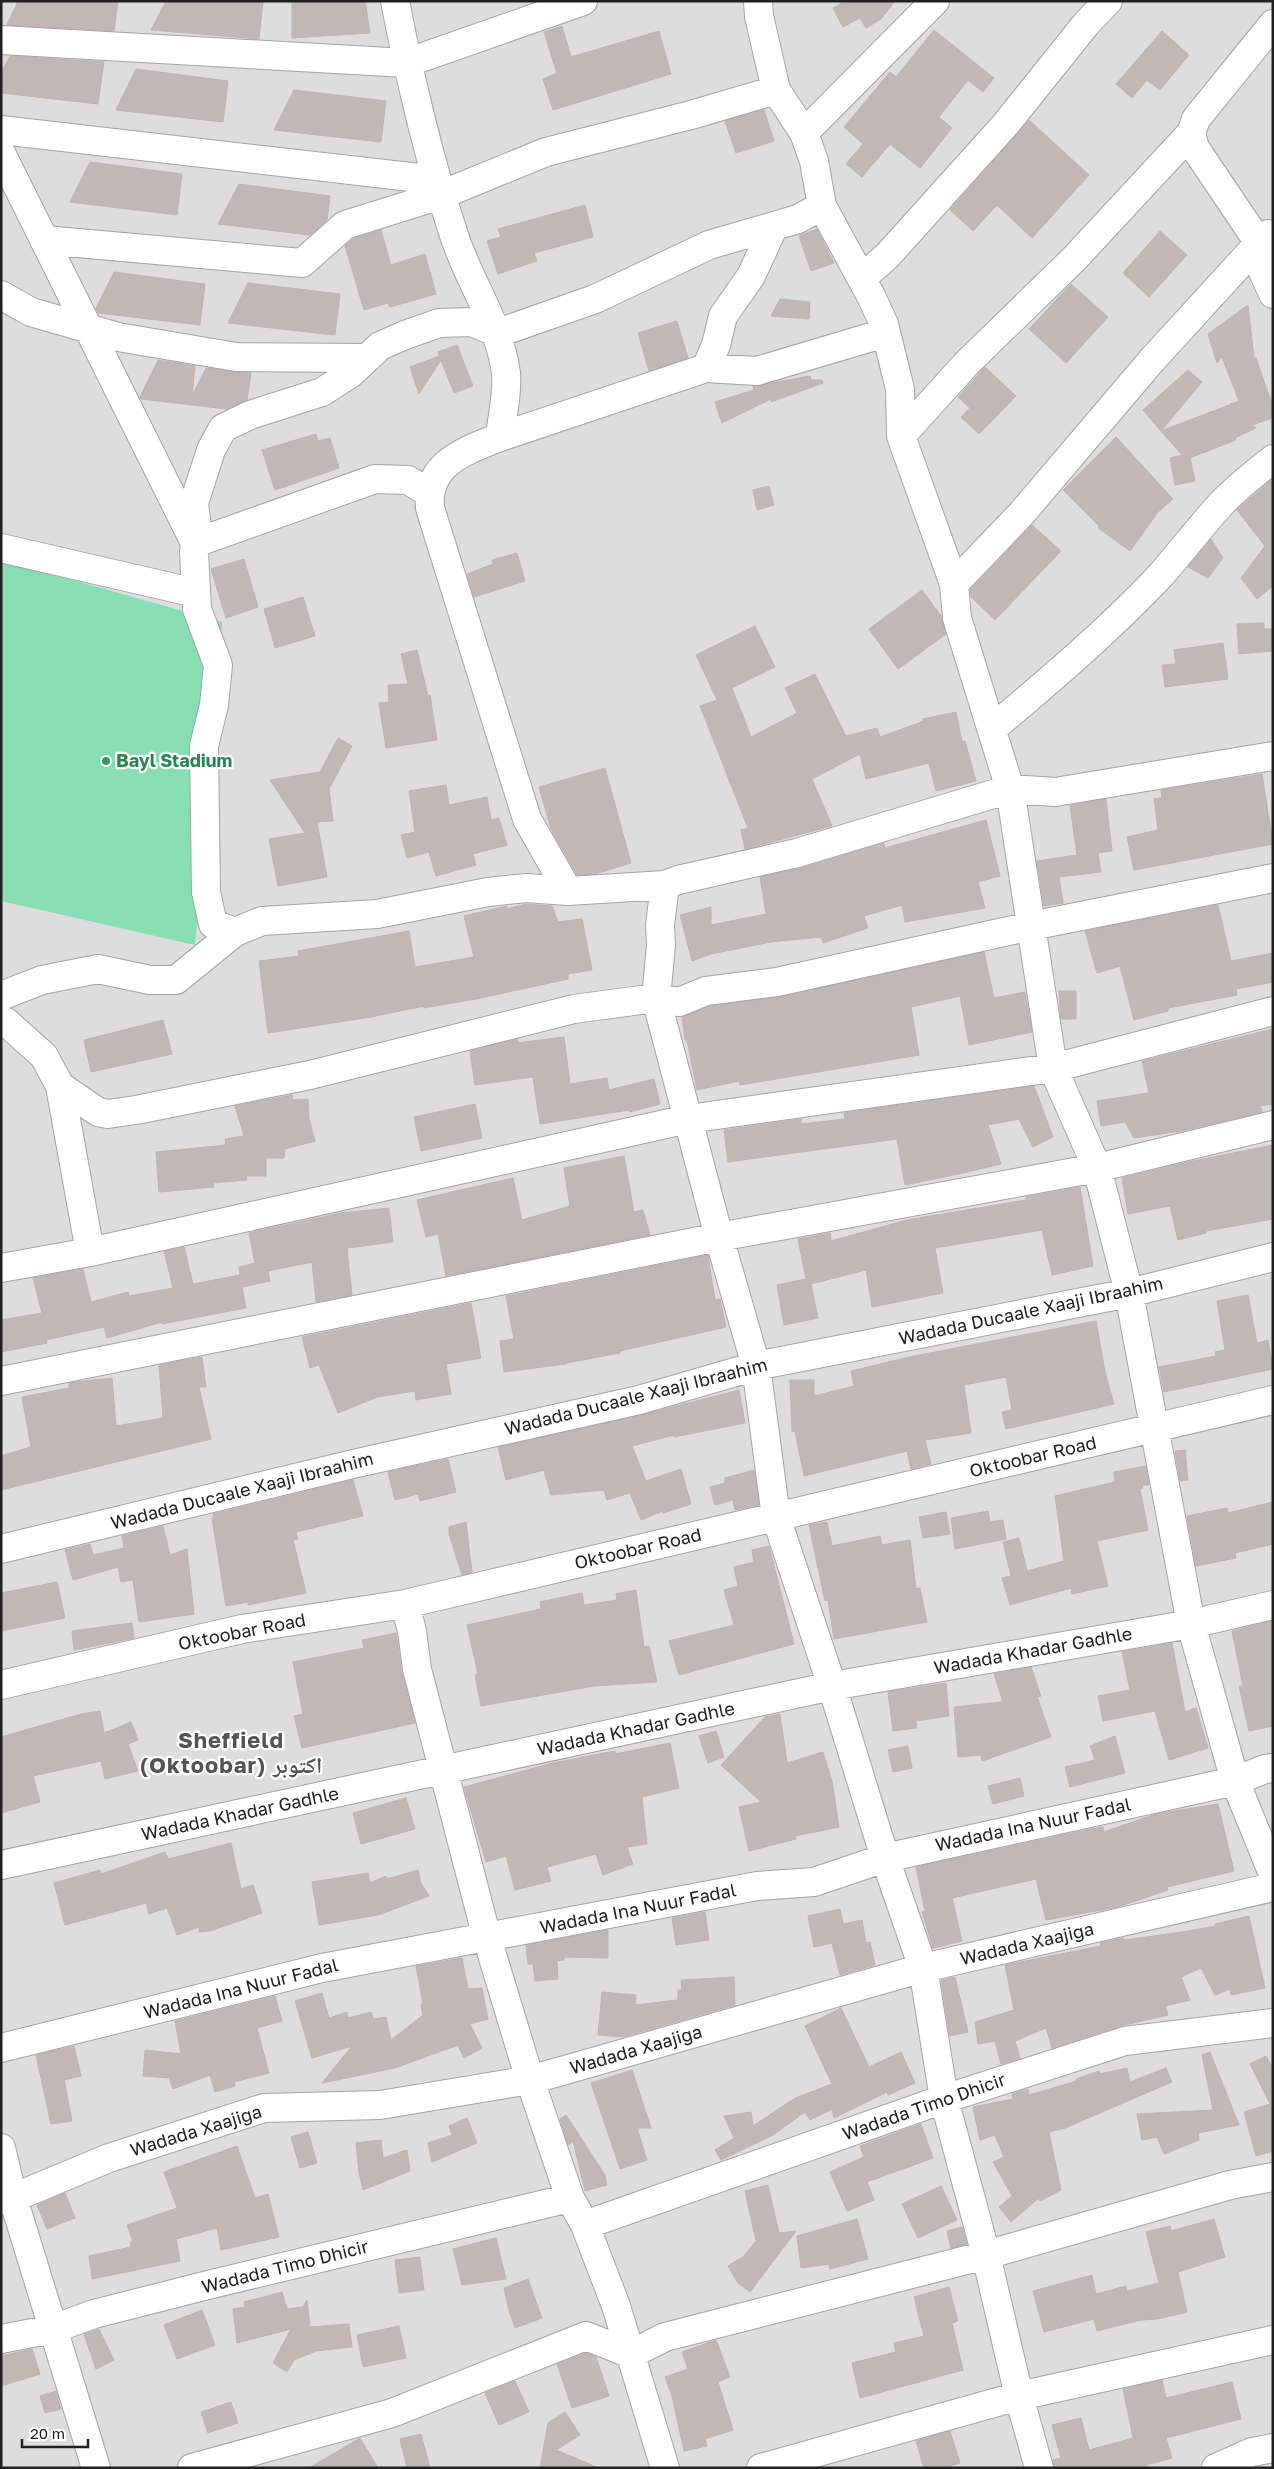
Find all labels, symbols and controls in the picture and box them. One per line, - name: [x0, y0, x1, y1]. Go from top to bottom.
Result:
- place label: Bayl Stadium: [116, 749, 232, 771]
- marker: Bayl Stadium: [100, 755, 112, 767]
- street label: Wadada Ducaale Xaaji Ibraahim: [897, 1271, 1165, 1349]
- street label: Wadada Ducaale Xaaji Ibraahim: [502, 1353, 769, 1439]
- street label: Oktoobar Road: [967, 1431, 1098, 1481]
- street label: Wadada Ducaale Xaaji Ibraahim: [108, 1447, 375, 1533]
- street label: Oktoobar Road: [572, 1523, 703, 1573]
- street label: Oktoobar Road: [176, 1608, 307, 1654]
- street label: Wadada Khadar Gadhle: [932, 1622, 1134, 1678]
- street label: Wadada Khadar Gadhle: [535, 1696, 736, 1760]
- district label: Sheffield (Oktoobar) اكتوبر: [140, 1726, 322, 1779]
- street label: Wadada Khadar Gadhle: [139, 1781, 340, 1845]
- street label: Wadada Ina Nuur Fadal: [933, 1792, 1133, 1856]
- street label: Wadada Ina Nuur Fadal: [538, 1878, 738, 1938]
- street label: Wadada Xaajiga: [958, 1917, 1096, 1969]
- street label: Wadada Ina Nuur Fadal: [141, 1953, 340, 2023]
- street label: Wadada Xaajiga: [567, 2020, 704, 2078]
- street label: Wadada Timo Dhicir: [839, 2068, 1008, 2144]
- street label: Wadada Xaajiga: [127, 2100, 264, 2161]
- street label: Wadada Timo Dhicir: [199, 2235, 370, 2297]
- scale bar: [22, 2416, 89, 2448]
- text: 20 m: [30, 2424, 65, 2442]

